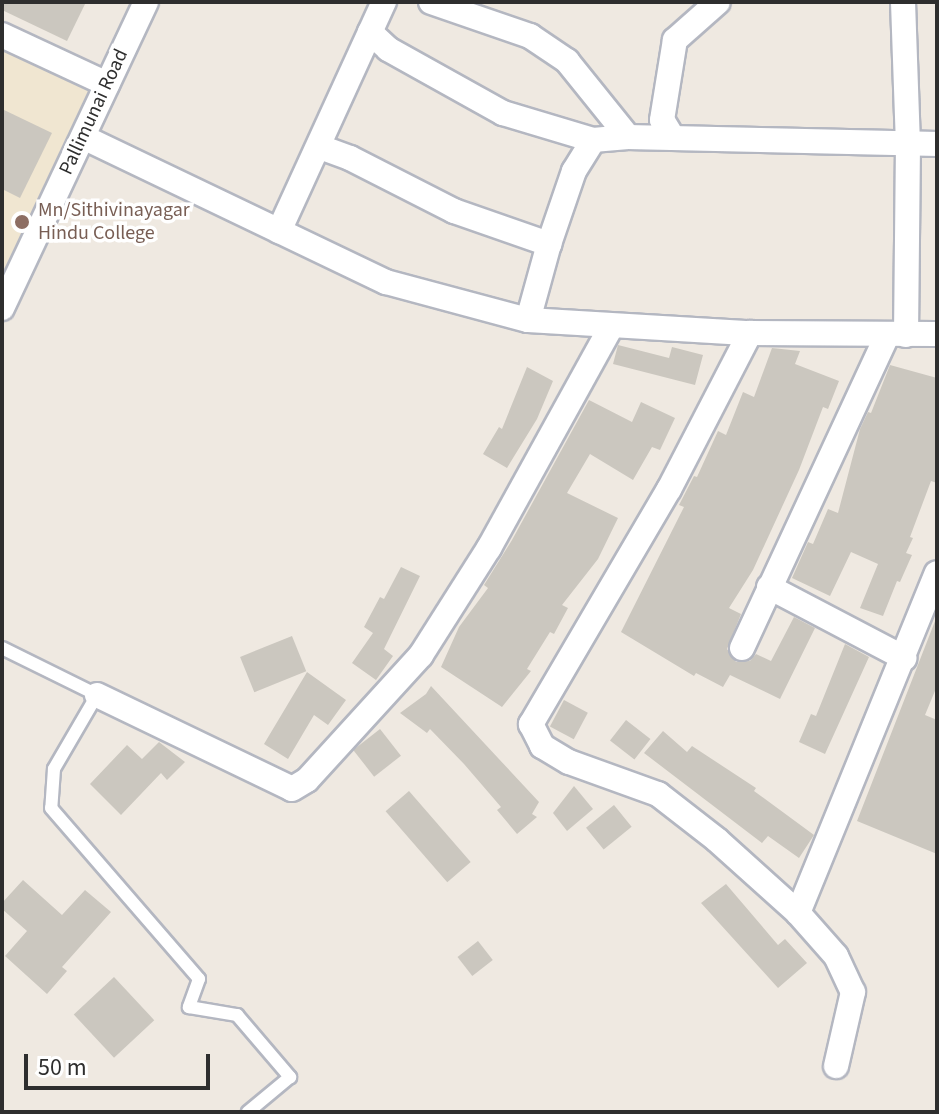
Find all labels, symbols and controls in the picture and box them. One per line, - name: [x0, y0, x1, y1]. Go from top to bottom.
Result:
- street label: Pallimunai Road: [54, 45, 134, 179]
- place label: Mn/Sithivinayagar Hindu College: [38, 198, 190, 245]
- marker: Mn/Sithivinayagar Hindu College: [13, 213, 31, 231]
- scale bar: [28, 1038, 214, 1088]
- text: 50 m: [38, 1050, 87, 1085]

